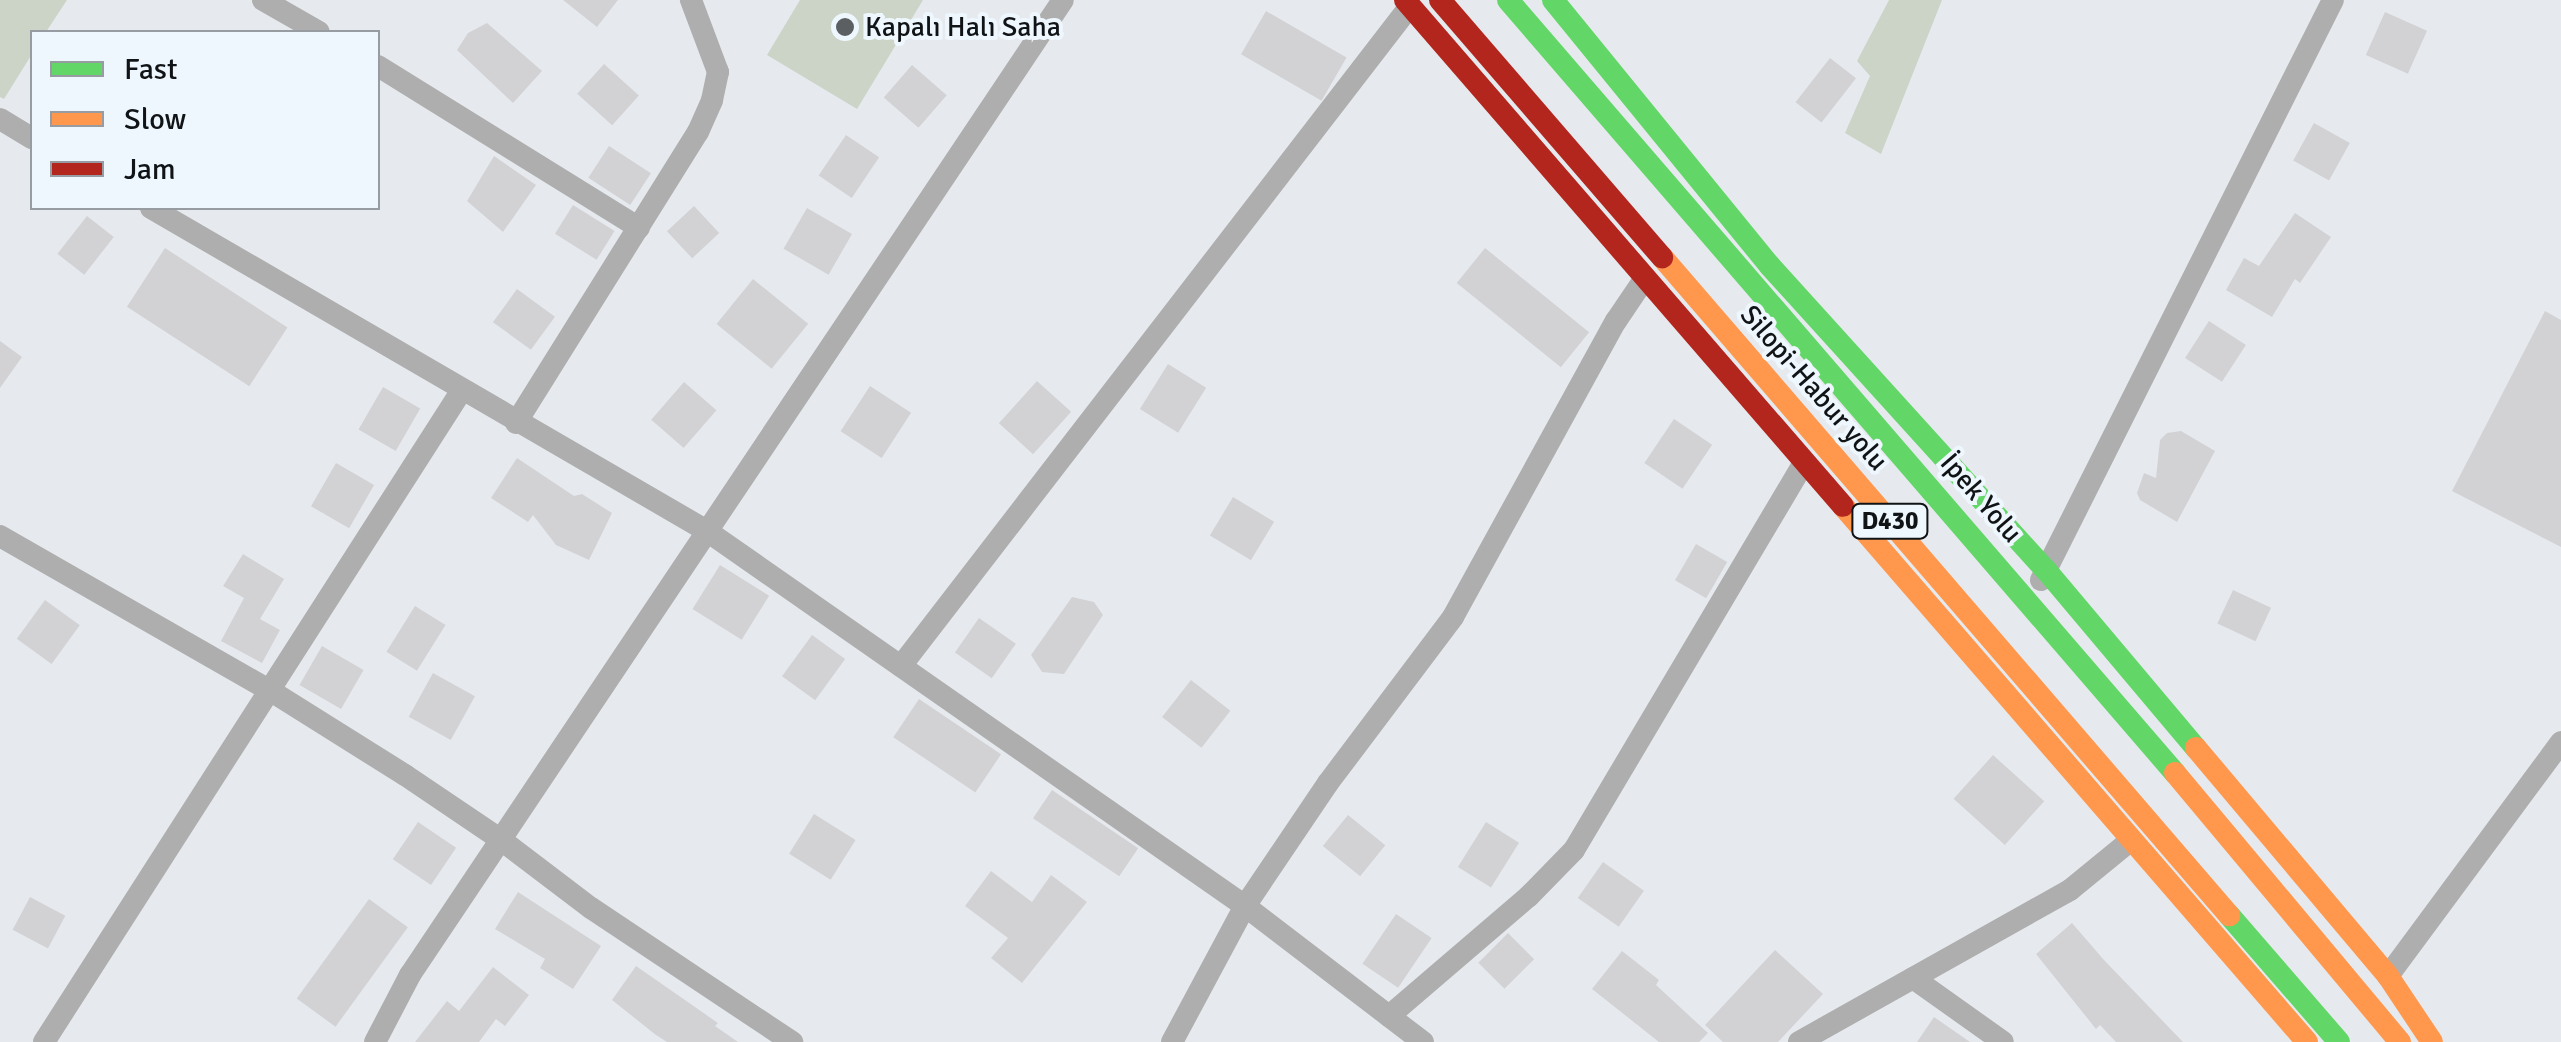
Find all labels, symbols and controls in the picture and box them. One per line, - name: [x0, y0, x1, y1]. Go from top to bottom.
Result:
- place label: Kapalı Halı Saha: [865, 10, 1061, 44]
- marker: Kapalı Halı Saha: [834, 16, 856, 38]
- legend: [30, 30, 380, 210]
- text: Fast: [124, 51, 177, 88]
- text: Slow: [124, 101, 186, 138]
- text: Jam: [124, 151, 176, 188]
- street label: Silopi-Habur yolu: [1733, 298, 1895, 478]
- street label: İpek Yolu: [1933, 446, 2029, 550]
- road number: D430: [1850, 501, 1930, 541]

